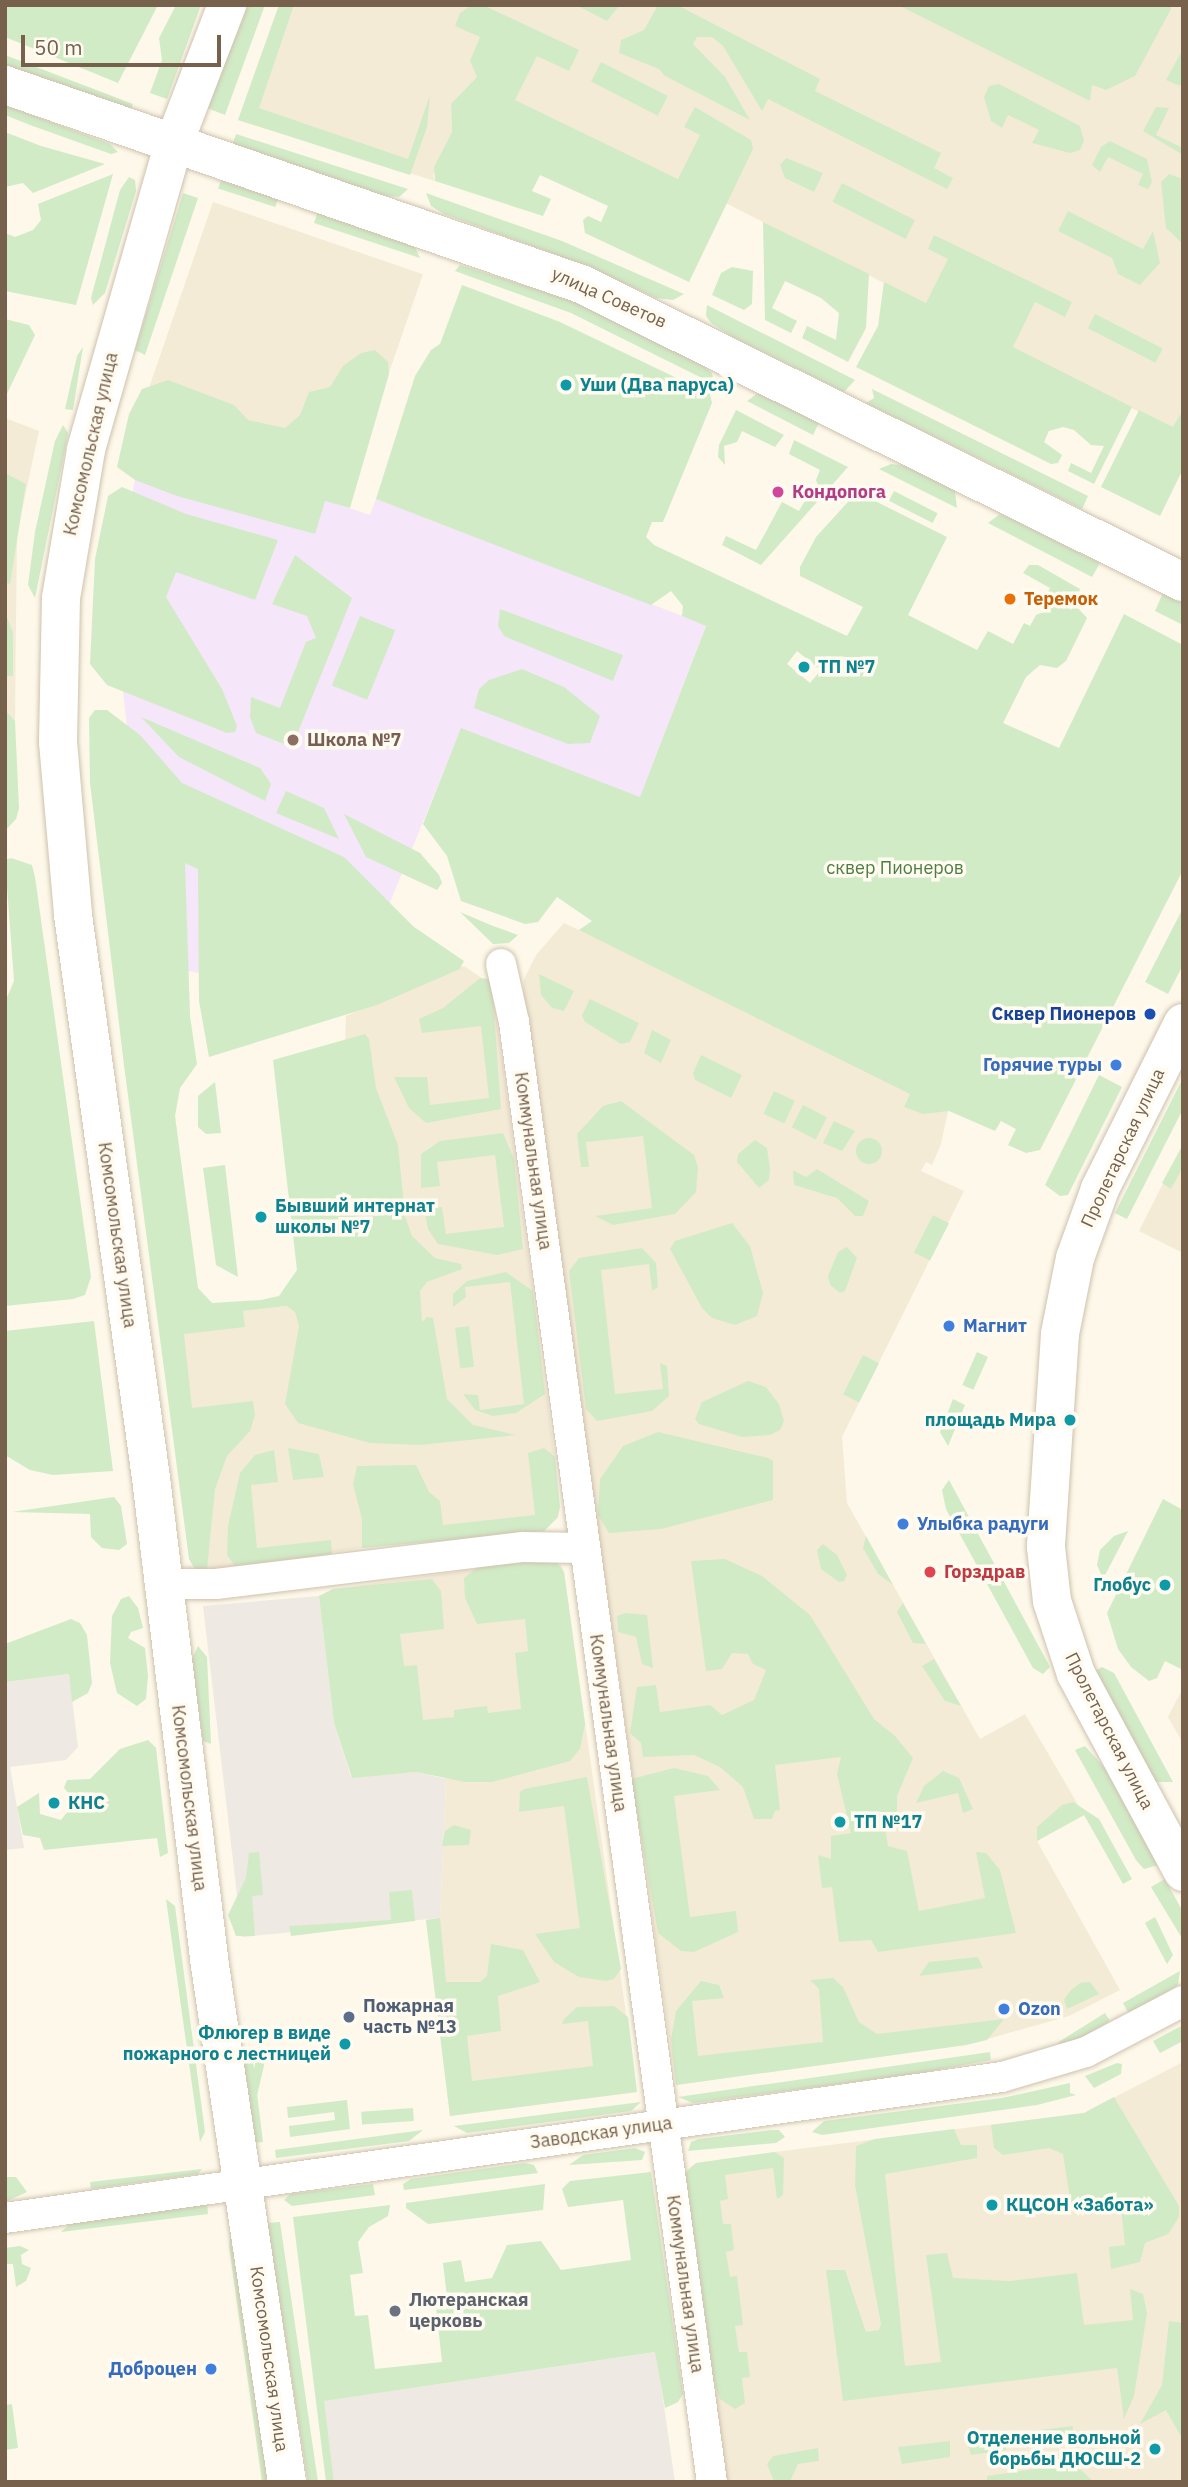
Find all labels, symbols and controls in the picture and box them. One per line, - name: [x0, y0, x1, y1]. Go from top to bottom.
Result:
- scale bar: [24, 21, 224, 65]
- text: 50 m: [34, 33, 83, 61]
- street label: улица Советов: [548, 263, 670, 333]
- street label: Комсомольская улица: [59, 350, 123, 538]
- place label: Уши (Два паруса): [580, 374, 734, 396]
- marker: Уши (Два паруса): [558, 377, 574, 393]
- place label: Кондопога: [792, 481, 886, 503]
- marker: Кондопога: [770, 484, 786, 500]
- place label: Теремок: [1024, 588, 1098, 610]
- marker: Теремок: [1002, 591, 1018, 607]
- place label: ТП №7: [818, 656, 875, 678]
- marker: ТП №7: [796, 659, 812, 675]
- place label: Школа №7: [307, 729, 401, 751]
- marker: Школа №7: [285, 732, 301, 748]
- park label: сквер Пионеров: [826, 857, 964, 879]
- place label: Сквер Пионеров: [991, 1003, 1136, 1025]
- marker: Сквер Пионеров: [1142, 1006, 1158, 1022]
- place label: Горячие туры: [983, 1054, 1102, 1076]
- marker: Горячие туры: [1108, 1057, 1124, 1073]
- street label: Пролетарская улица: [1077, 1065, 1169, 1231]
- street label: Коммунальная улица: [510, 1071, 556, 1251]
- street label: Комсомольская улица: [93, 1141, 141, 1329]
- place label: Бывший интернат школы №7: [275, 1196, 435, 1238]
- marker: Бывший интернат школы №7: [253, 1209, 269, 1225]
- place label: Магнит: [963, 1315, 1027, 1337]
- marker: Магнит: [941, 1318, 957, 1334]
- place label: площадь Мира: [925, 1409, 1056, 1431]
- marker: площадь Мира: [1062, 1412, 1078, 1428]
- place label: Улыбка радуги: [917, 1513, 1049, 1535]
- marker: Улыбка радуги: [895, 1516, 911, 1532]
- place label: Горздрав: [944, 1561, 1025, 1583]
- marker: Горздрав: [922, 1564, 938, 1580]
- place label: Глобус: [1093, 1574, 1151, 1596]
- marker: Глобус: [1157, 1577, 1173, 1593]
- street label: Коммунальная улица: [585, 1633, 631, 1813]
- street label: Пролетарская улица: [1060, 1649, 1158, 1813]
- street label: Комсомольская улица: [167, 1704, 211, 1892]
- place label: КНС: [68, 1792, 105, 1814]
- marker: КНС: [46, 1795, 62, 1811]
- place label: ТП №17: [854, 1811, 922, 1833]
- marker: ТП №17: [832, 1814, 848, 1830]
- place label: Пожарная часть №13: [363, 1996, 457, 2038]
- place label: Ozon: [1018, 1998, 1061, 2020]
- marker: Ozon: [996, 2001, 1012, 2017]
- marker: Пожарная часть №13: [341, 2009, 357, 2025]
- place label: Флюгер в виде пожарного с лестницей: [123, 2023, 331, 2066]
- marker: Флюгер в виде пожарного с лестницей: [337, 2036, 353, 2052]
- street label: Заводская улица: [529, 2112, 673, 2154]
- street label: Коммунальная улица: [662, 2194, 708, 2374]
- place label: КЦСОН «Забота»: [1006, 2194, 1153, 2216]
- marker: КЦСОН «Забота»: [984, 2197, 1000, 2213]
- street label: Комсомольская улица: [245, 2265, 293, 2453]
- place label: Лютеранская церковь: [409, 2290, 529, 2332]
- marker: Лютеранская церковь: [387, 2303, 403, 2319]
- place label: Доброцен: [109, 2358, 197, 2380]
- marker: Доброцен: [203, 2361, 219, 2377]
- place label: Отделение вольной борьбы ДЮСШ-2: [967, 2428, 1141, 2470]
- marker: Отделение вольной борьбы ДЮСШ-2: [1147, 2441, 1163, 2457]

